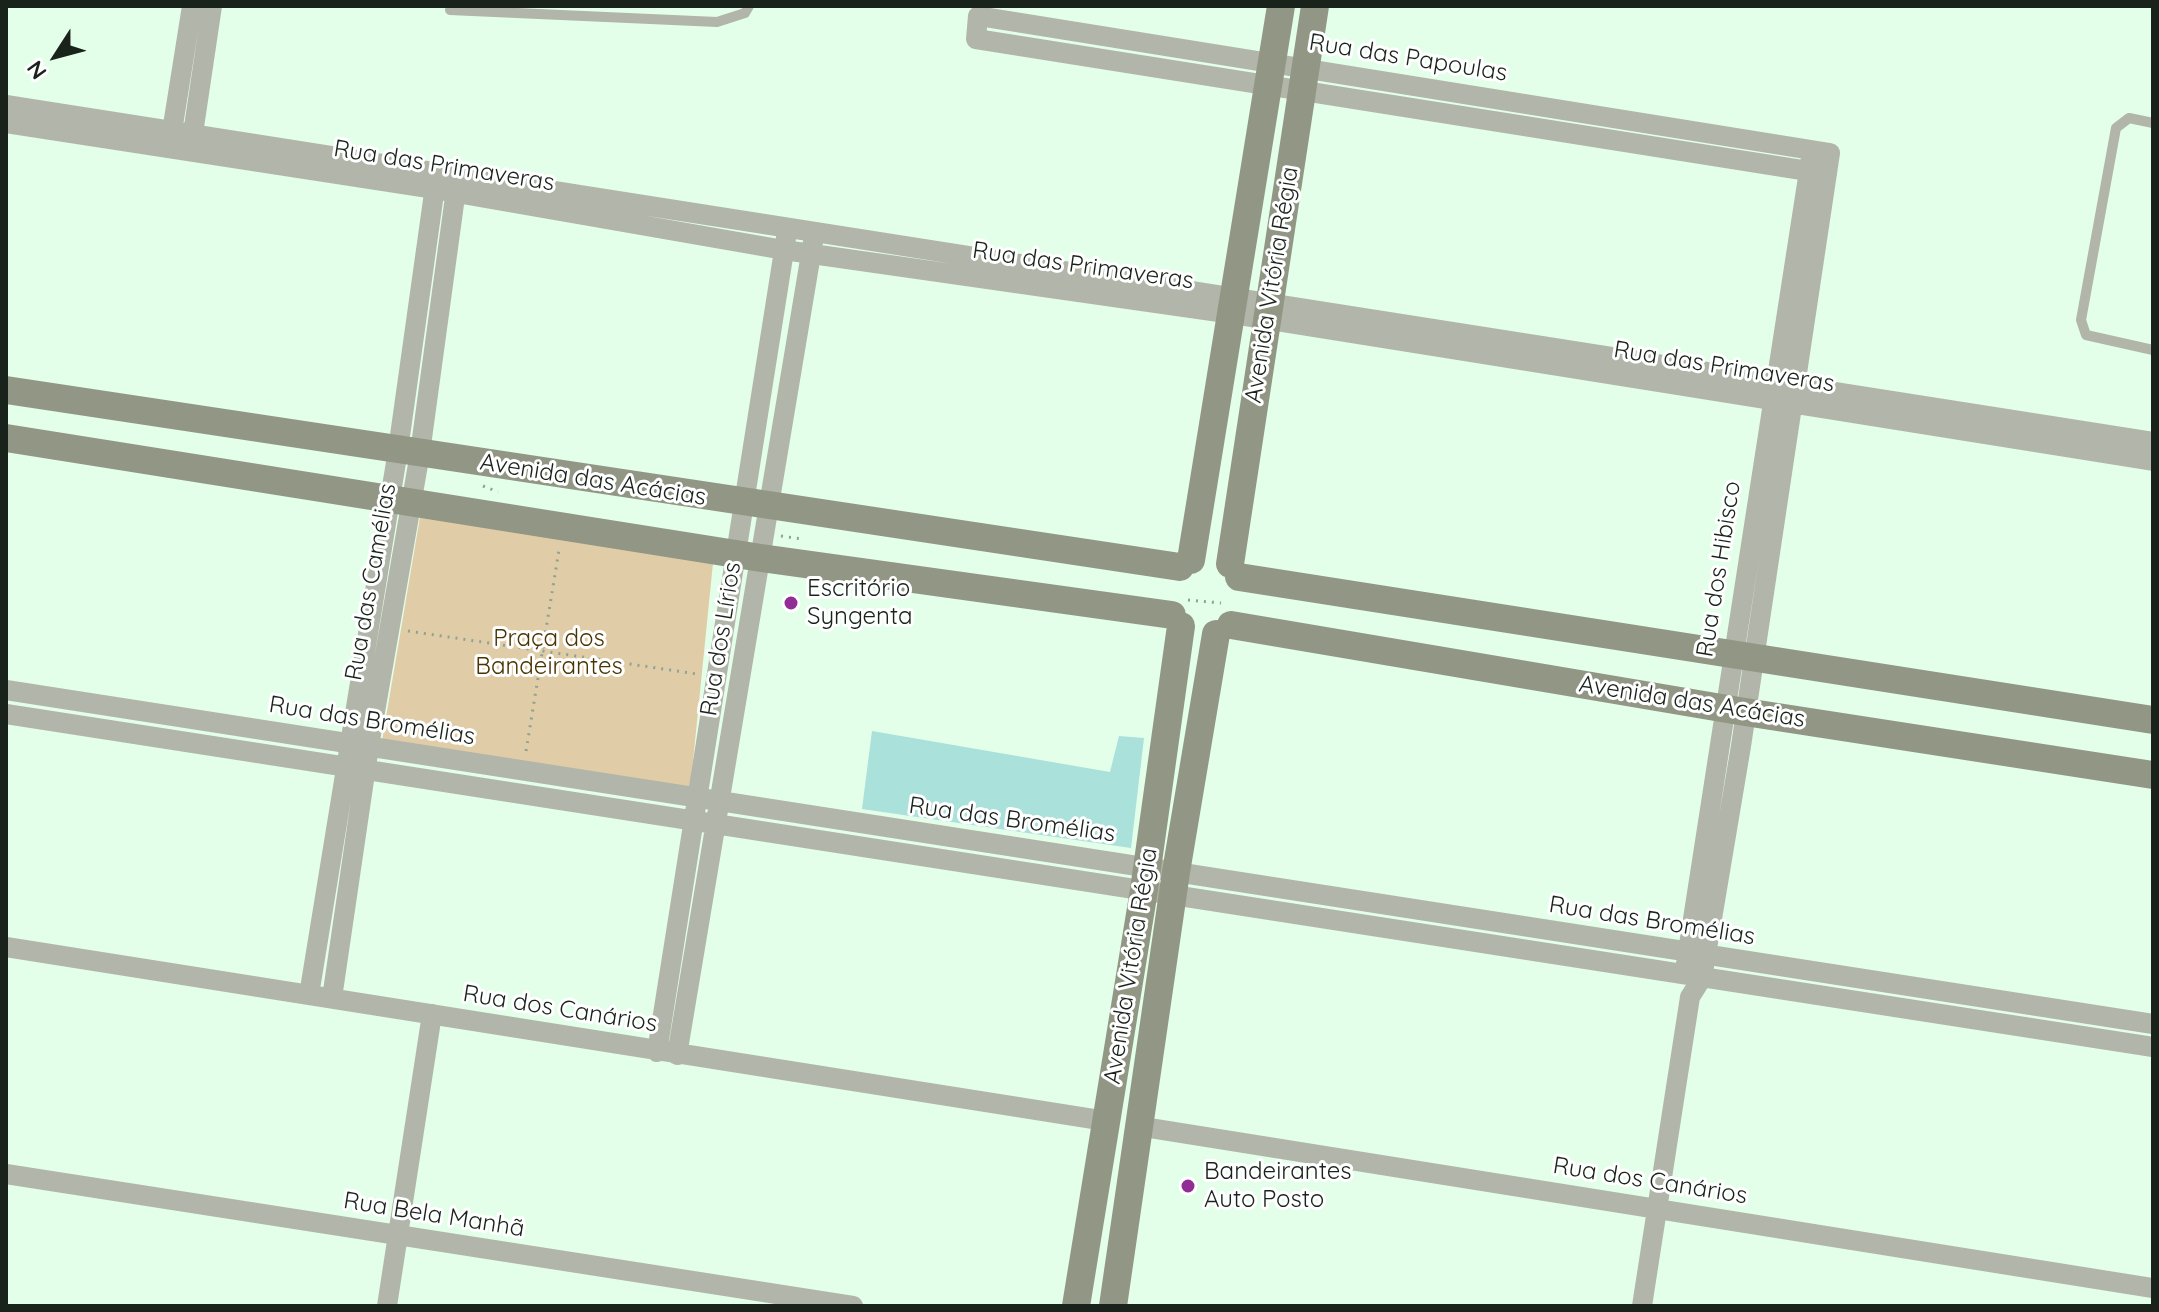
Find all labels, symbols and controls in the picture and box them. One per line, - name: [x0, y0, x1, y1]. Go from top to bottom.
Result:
- north arrow: [16, 16, 96, 96]
- street label: Rua das Papoulas: [1307, 28, 1509, 88]
- text: N: [21, 55, 53, 85]
- street label: Rua das Primaveras: [332, 134, 556, 198]
- street label: Avenida Vitória Régia: [1239, 165, 1305, 405]
- street label: Rua das Primaveras: [970, 236, 1196, 296]
- street label: Rua das Primaveras: [1612, 335, 1836, 399]
- street label: Avenida das Acácias: [478, 448, 708, 512]
- street label: Rua dos Hibisco: [1691, 479, 1747, 659]
- street label: Rua das Camélias: [339, 481, 403, 683]
- street label: Rua dos Lírios: [695, 560, 747, 718]
- place label: Escritório Syngenta: [807, 575, 913, 631]
- marker: Escritório Syngenta: [782, 594, 800, 612]
- park label: Praça dos Bandeirantes: [475, 625, 623, 681]
- street label: Avenida das Acácias: [1577, 670, 1807, 734]
- street label: Rua das Bromélias: [267, 690, 477, 752]
- street label: Rua das Bromélias: [907, 791, 1117, 849]
- street label: Avenida Vitória Régia: [1098, 846, 1164, 1086]
- street label: Rua das Bromélias: [1547, 890, 1757, 952]
- street label: Rua dos Canários: [461, 979, 659, 1039]
- street label: Rua dos Canários: [1551, 1151, 1749, 1211]
- place label: Bandeirantes Auto Posto: [1204, 1158, 1351, 1214]
- marker: Bandeirantes Auto Posto: [1179, 1177, 1197, 1195]
- street label: Rua Bela Manhã: [341, 1186, 527, 1244]

